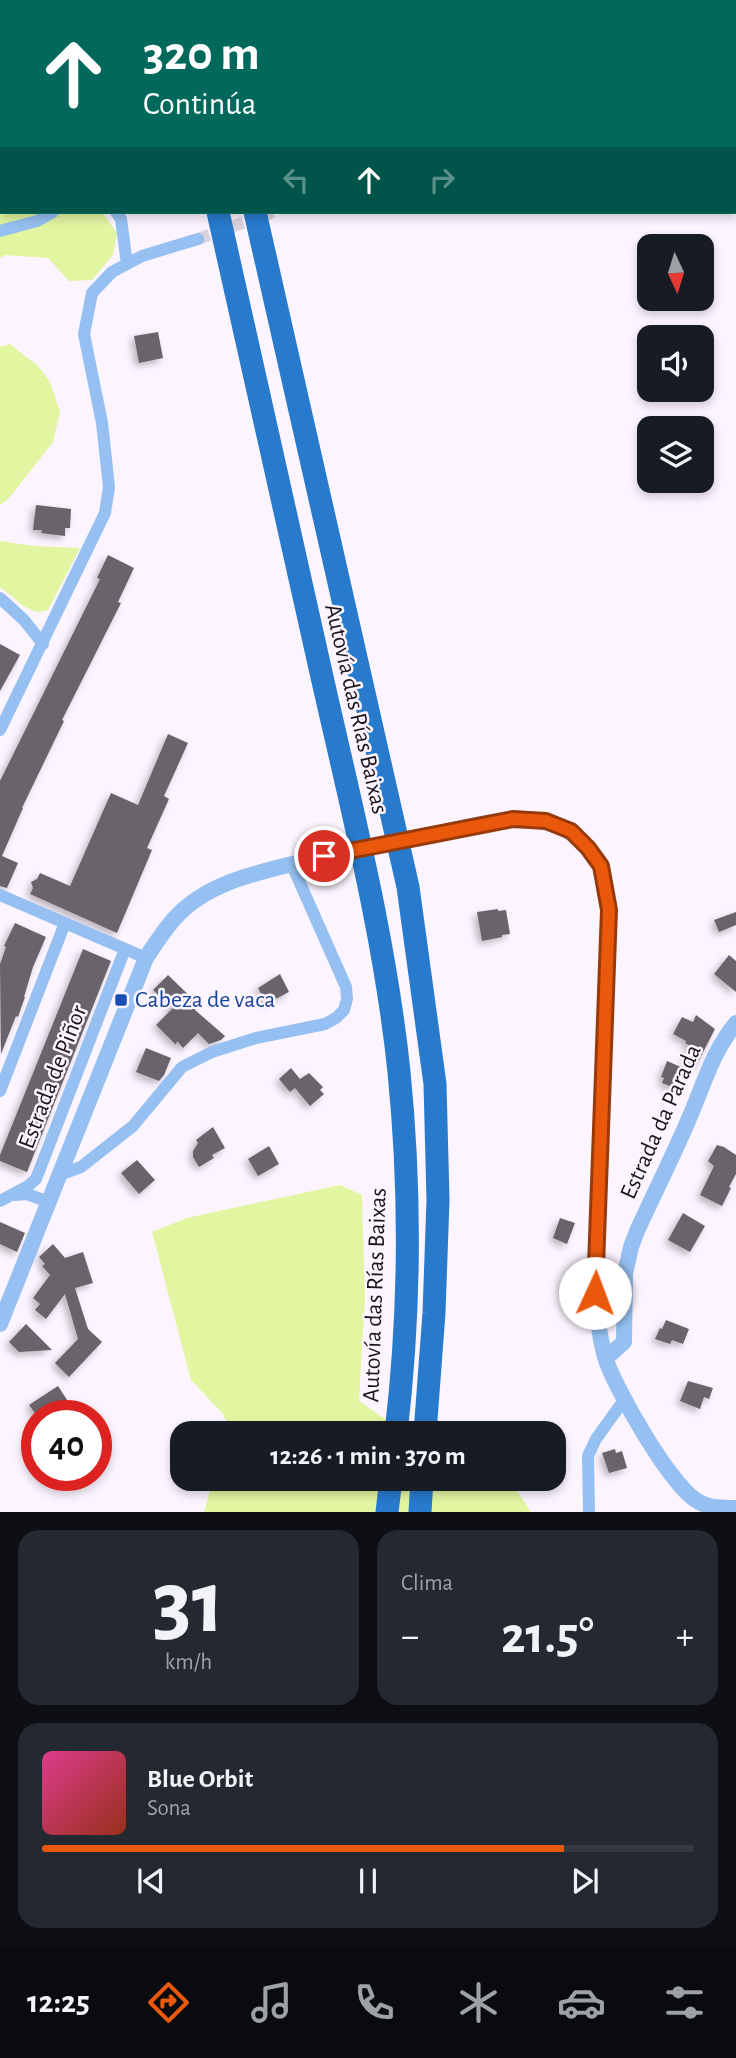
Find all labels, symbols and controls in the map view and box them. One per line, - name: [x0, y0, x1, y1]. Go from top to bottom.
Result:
- icon: ahead: [28, 28, 119, 119]
- text: 320 m: [143, 30, 260, 79]
- text: Continúa: [143, 88, 256, 120]
- icon: left: [277, 161, 315, 199]
- icon: ahead: [350, 161, 388, 199]
- icon: right: [423, 161, 461, 199]
- north arrow: [637, 234, 714, 312]
- map controls: [637, 234, 714, 493]
- button: sound: [637, 325, 714, 402]
- button: layers: [637, 416, 714, 493]
- street label: Autovía das Rías Baixas: [320, 602, 392, 816]
- pin: [294, 826, 354, 886]
- icon: arrive: [305, 837, 343, 875]
- place label: Cabeza de vaca: [135, 988, 275, 1012]
- marker: Cabeza de vaca: [113, 992, 129, 1008]
- street label: Estrada de Piñor: [15, 1002, 91, 1152]
- street label: Estrada da Parada: [616, 1041, 706, 1203]
- street label: Autovía das Rías Baixas: [359, 1187, 391, 1403]
- position arrow: [558, 1256, 632, 1330]
- speed limit sign: 40: [21, 1400, 112, 1491]
- text: 12:26 · 1 min · 370 m: [270, 1443, 466, 1469]
- text: 31: [153, 1558, 224, 1649]
- text: Clima: [401, 1572, 453, 1595]
- text: 21.5°: [501, 1610, 594, 1662]
- text: −: [401, 1618, 419, 1656]
- text: +: [676, 1618, 694, 1656]
- text: km/h: [165, 1651, 212, 1674]
- text: Blue Orbit: [147, 1766, 253, 1792]
- text: Sona: [147, 1797, 191, 1820]
- icon: previous: [132, 1862, 170, 1900]
- icon: pause: [349, 1862, 387, 1900]
- icon: next: [566, 1862, 604, 1900]
- icon: directions: [144, 1978, 193, 2027]
- icon: music: [247, 1978, 296, 2027]
- icon: phone: [350, 1978, 399, 2027]
- icon: climate: [454, 1978, 503, 2027]
- icon: car: [557, 1978, 606, 2027]
- icon: filters: [660, 1978, 709, 2027]
- text: 12:25: [27, 1986, 90, 2018]

